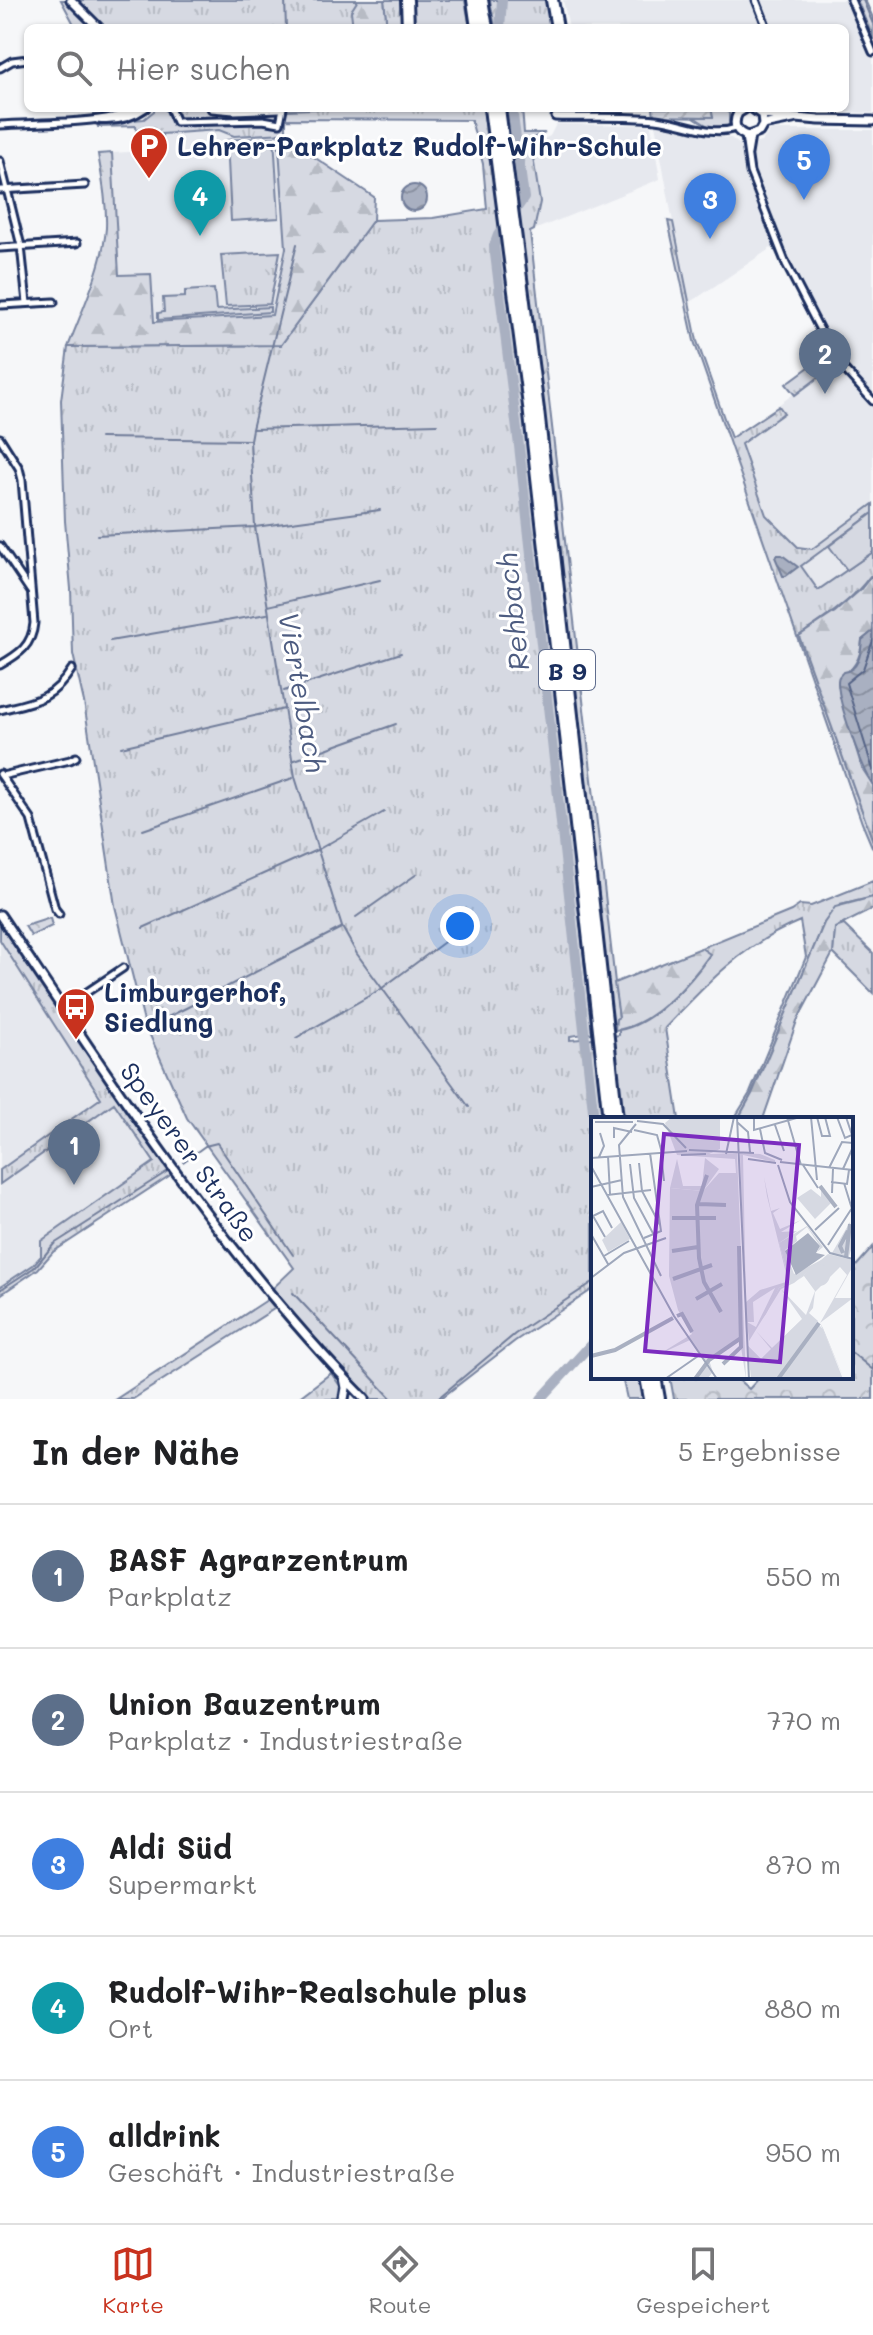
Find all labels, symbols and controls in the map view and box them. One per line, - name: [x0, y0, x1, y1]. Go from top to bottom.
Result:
- search box: [24, 24, 849, 112]
- icon: search: [52, 46, 96, 90]
- text: Hier suchen: [116, 48, 291, 88]
- parking icon: Lehrer-Parkplatz Rudolf-Wihr-Schule: [128, 125, 170, 180]
- place label: Lehrer-Parkplatz Rudolf-Wihr-Schule: [177, 129, 662, 163]
- pin: 5: [778, 134, 830, 200]
- pin: 4: [174, 170, 226, 236]
- pin: 3: [684, 173, 736, 239]
- pin: 2: [799, 328, 851, 394]
- water label: Rehbach: [488, 551, 536, 673]
- water label: Viertelbach: [271, 609, 335, 775]
- road number: B 9: [539, 650, 595, 690]
- your location: [440, 906, 480, 946]
- place label: Limburgerhof, Siedlung: [104, 975, 286, 1039]
- bus stop icon: Limburgerhof, Siedlung: [55, 986, 97, 1041]
- street label: Speyerer Straße: [113, 1055, 267, 1249]
- inset map: [591, 1117, 853, 1379]
- pin: 1: [48, 1119, 100, 1185]
- text: In der Nähe: [32, 1429, 240, 1474]
- text: 5 Ergebnisse: [678, 1434, 841, 1468]
- text: BASF Agrarzentrum: [108, 1539, 408, 1579]
- text: 1: [52, 1559, 64, 1593]
- text: 550 m: [766, 1559, 841, 1593]
- text: Parkplatz: [108, 1579, 232, 1613]
- text: Union Bauzentrum: [108, 1683, 381, 1723]
- text: 2: [51, 1703, 65, 1737]
- text: 770 m: [767, 1703, 841, 1737]
- text: Parkplatz · Industriestraße: [108, 1723, 463, 1757]
- text: Aldi Süd: [108, 1827, 232, 1867]
- text: 3: [50, 1847, 66, 1881]
- text: 870 m: [766, 1847, 841, 1881]
- text: Supermarkt: [108, 1867, 257, 1901]
- text: Rudolf-Wihr-Realschule plus: [108, 1971, 527, 2011]
- text: 4: [50, 1991, 66, 2025]
- text: 880 m: [764, 1991, 841, 2025]
- text: Ort: [108, 2011, 153, 2045]
- text: alldrink: [108, 2115, 221, 2155]
- text: 5: [50, 2135, 66, 2169]
- text: 950 m: [765, 2135, 841, 2169]
- text: Geschäft · Industriestraße: [108, 2155, 455, 2189]
- tab: Karte: [102, 2242, 164, 2319]
- tab: Route: [369, 2242, 431, 2319]
- tab: Gespeichert: [636, 2242, 771, 2319]

